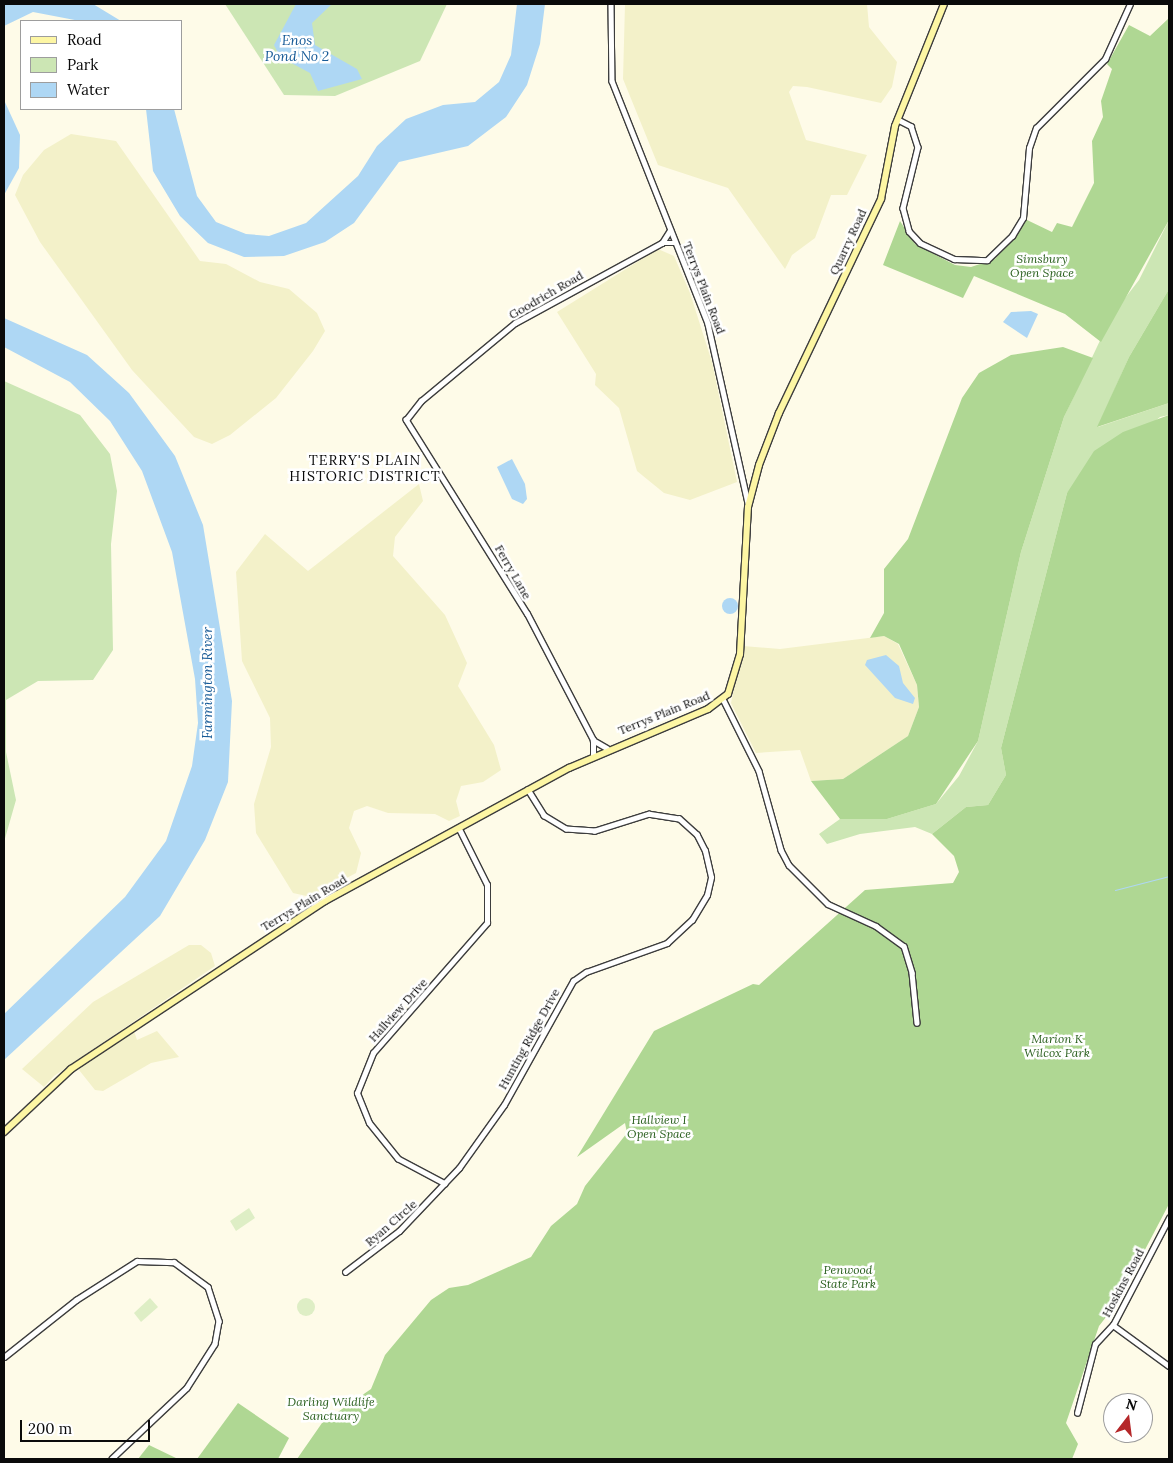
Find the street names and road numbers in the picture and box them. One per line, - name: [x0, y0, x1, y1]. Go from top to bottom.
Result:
- street label: Quarry Road: [827, 207, 869, 277]
- street label: Terrys Plain Road: [680, 240, 728, 336]
- street label: Goodrich Road: [506, 268, 586, 322]
- street label: Ferry Lane: [492, 542, 534, 602]
- street label: Terrys Plain Road: [616, 688, 712, 738]
- street label: Terrys Plain Road: [258, 872, 350, 934]
- street label: Hallview Drive: [366, 975, 430, 1045]
- street label: Hunting Ridge Drive: [495, 986, 563, 1092]
- street label: Ryan Circle: [362, 1197, 420, 1249]
- street label: Hoskins Road: [1099, 1246, 1147, 1320]

